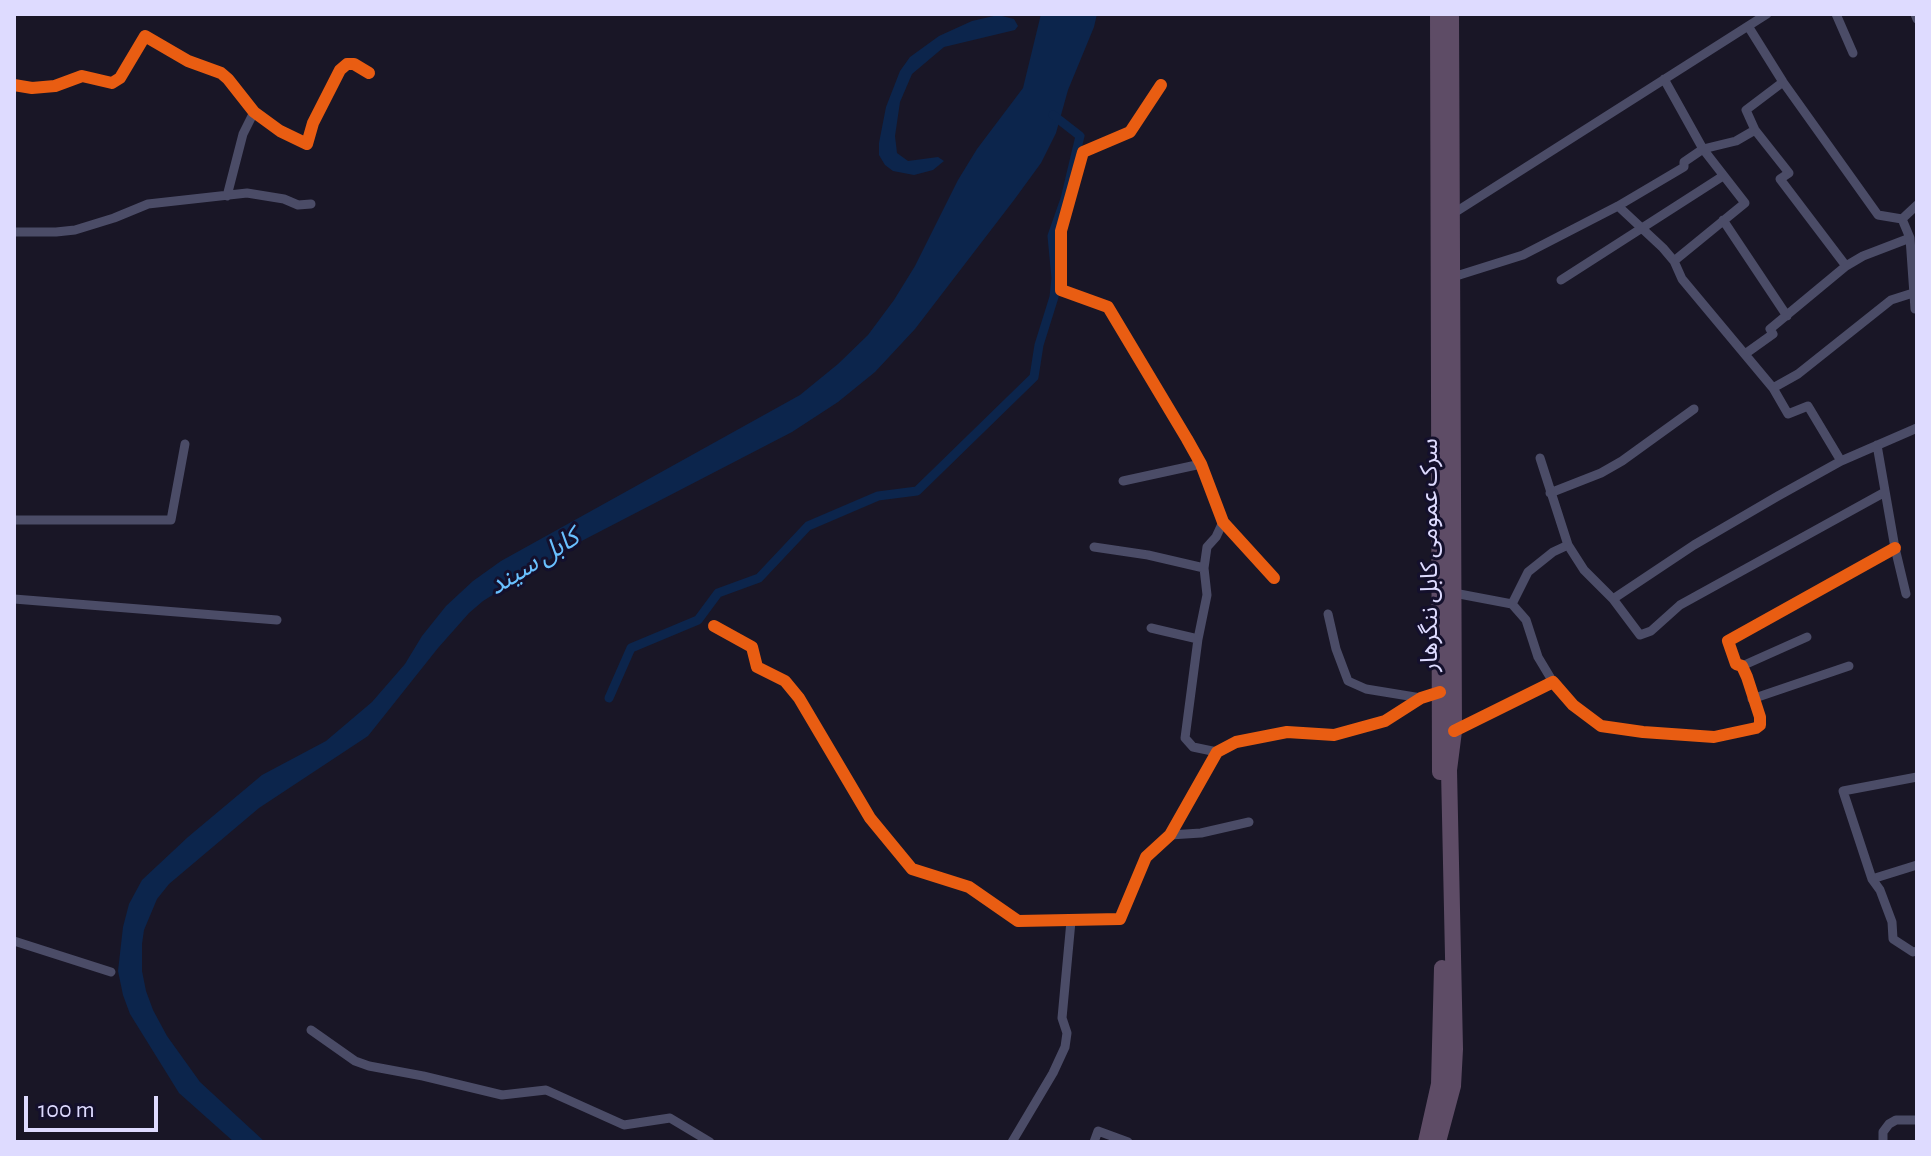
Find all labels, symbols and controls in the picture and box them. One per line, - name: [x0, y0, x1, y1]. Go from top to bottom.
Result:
- street label: سرک عمومی کابل ننگرهار: [1416, 438, 1444, 672]
- water label: کابل سيند: [483, 522, 585, 602]
- scale bar: [28, 1080, 162, 1130]
- text: 100 m: [38, 1098, 95, 1122]

